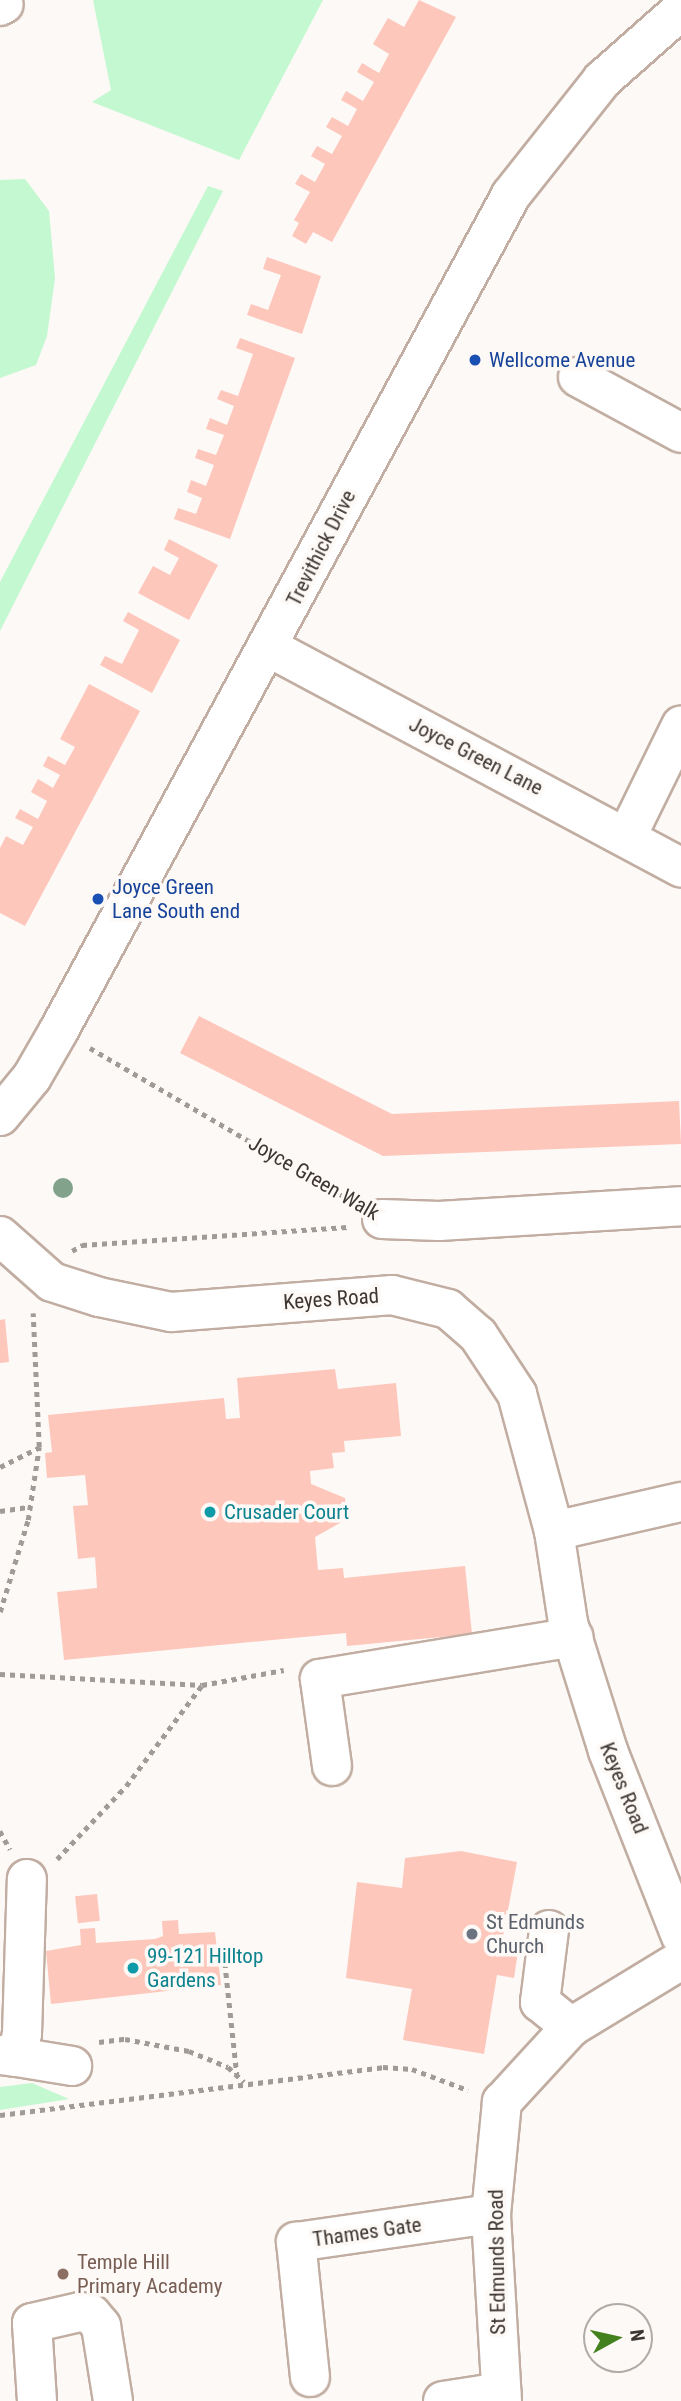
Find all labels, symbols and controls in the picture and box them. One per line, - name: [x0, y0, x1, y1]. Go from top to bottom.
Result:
- place label: Wellcome Avenue: [489, 347, 635, 373]
- marker: Wellcome Avenue: [467, 352, 483, 368]
- street label: Trevithick Drive: [281, 486, 361, 610]
- street label: Joyce Green Lane: [405, 711, 547, 801]
- place label: Joyce Green Lane South end: [112, 874, 240, 924]
- marker: Joyce Green Lane South end: [90, 891, 106, 907]
- street label: Joyce Green Walk: [244, 1130, 384, 1226]
- street label: Keyes Road: [282, 1283, 380, 1315]
- place label: Crusader Court: [224, 1499, 349, 1525]
- marker: Crusader Court: [202, 1504, 218, 1520]
- street label: Keyes Road: [594, 1739, 654, 1837]
- place label: St Edmunds Church: [486, 1909, 585, 1959]
- marker: St Edmunds Church: [464, 1926, 480, 1942]
- place label: 99-121 Hilltop Gardens: [147, 1943, 263, 1993]
- marker: 99-121 Hilltop Gardens: [125, 1960, 141, 1976]
- street label: St Edmunds Road: [483, 2189, 511, 2335]
- street label: Thames Gate: [311, 2212, 423, 2252]
- place label: Temple Hill Primary Academy: [77, 2249, 223, 2299]
- marker: Temple Hill Primary Academy: [55, 2266, 71, 2282]
- north arrow: [583, 2303, 653, 2373]
- text: N: [625, 2328, 650, 2343]

